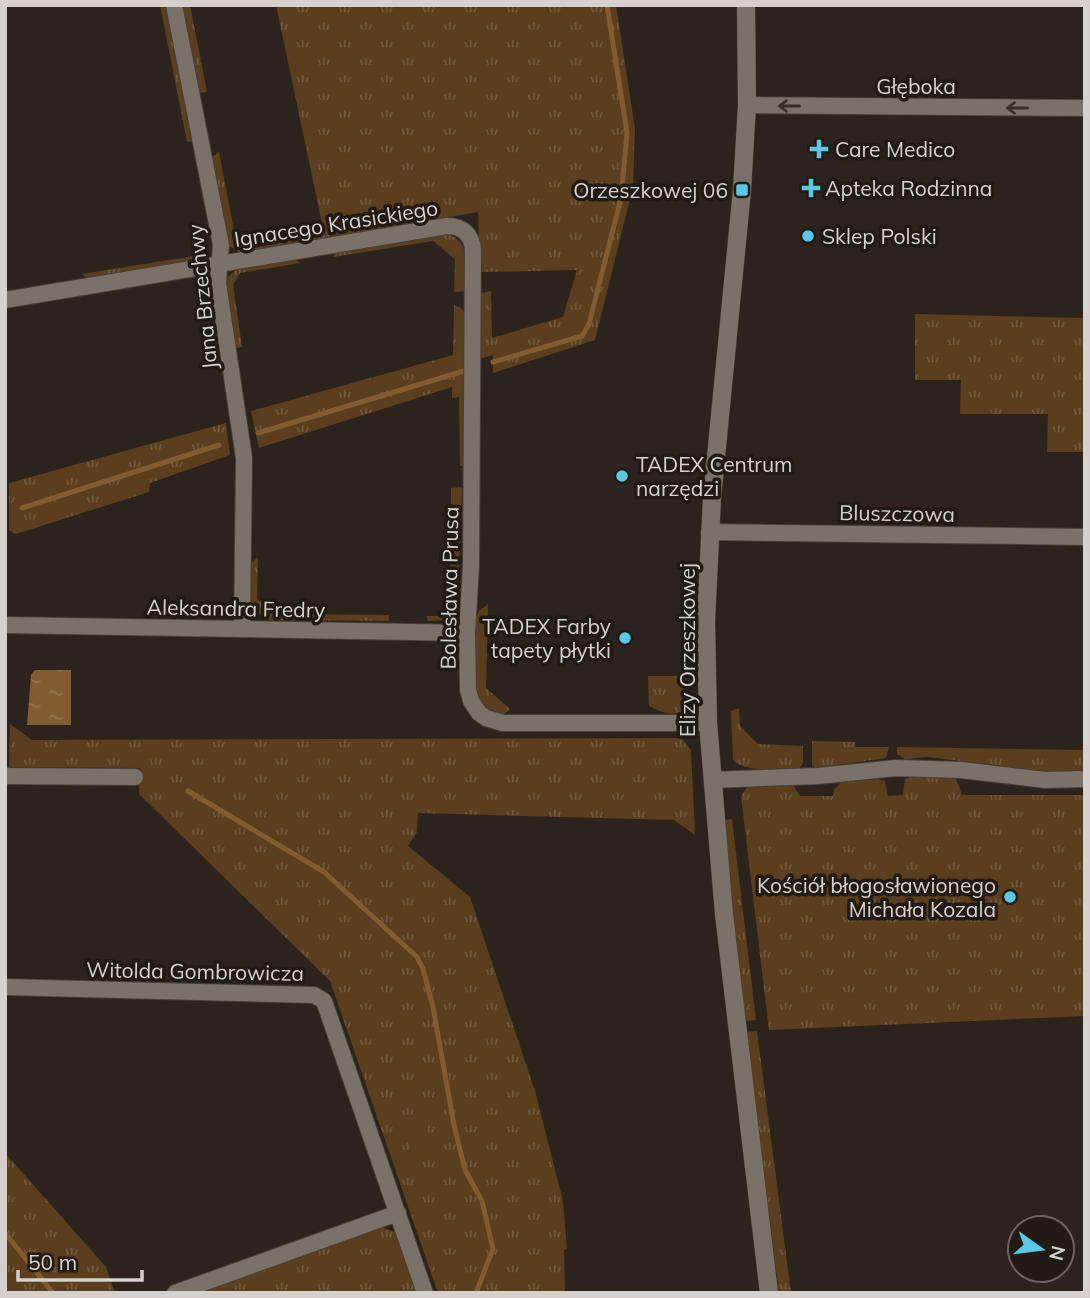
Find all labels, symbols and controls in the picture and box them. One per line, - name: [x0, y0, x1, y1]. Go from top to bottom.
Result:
- street label: Głęboka: [876, 73, 956, 99]
- one-way arrow: [778, 99, 801, 113]
- one-way arrow: [1005, 101, 1028, 114]
- place label: Care Medico: [835, 136, 955, 162]
- marker: Care Medico: [809, 139, 829, 159]
- place label: Apteka Rodzinna: [825, 175, 992, 201]
- place label: Orzeszkowej 06: [573, 177, 728, 203]
- marker: Apteka Rodzinna: [803, 180, 819, 196]
- marker: Orzeszkowej 06: [734, 182, 750, 198]
- street label: Ignacego Krasickiego: [232, 194, 440, 252]
- street label: Jana Brzechwy: [181, 223, 223, 371]
- place label: Sklep Polski: [822, 223, 937, 249]
- marker: Sklep Polski: [800, 228, 816, 244]
- place label: TADEX Centrum narzędzi: [636, 451, 792, 501]
- marker: TADEX Centrum narzędzi: [614, 468, 630, 484]
- street label: Bluszczowa: [839, 499, 955, 527]
- street label: Bolesława Prusa: [435, 506, 463, 670]
- street label: Elizy Orzeszkowej: [674, 563, 700, 737]
- street label: Aleksandra Fredry: [147, 593, 325, 623]
- place label: TADEX Farby tapety płytki: [482, 613, 611, 663]
- marker: TADEX Farby tapety płytki: [617, 630, 633, 646]
- place label: Kościół błogosławionego Michała Kozala: [757, 872, 996, 922]
- marker: Kościół błogosławionego Michała Kozala: [1002, 889, 1018, 905]
- street label: Witolda Gombrowicza: [86, 956, 304, 986]
- north arrow: [1006, 1214, 1076, 1284]
- scale bar: [18, 1238, 142, 1282]
- text: N: [1044, 1243, 1071, 1263]
- text: 50 m: [28, 1249, 77, 1275]

